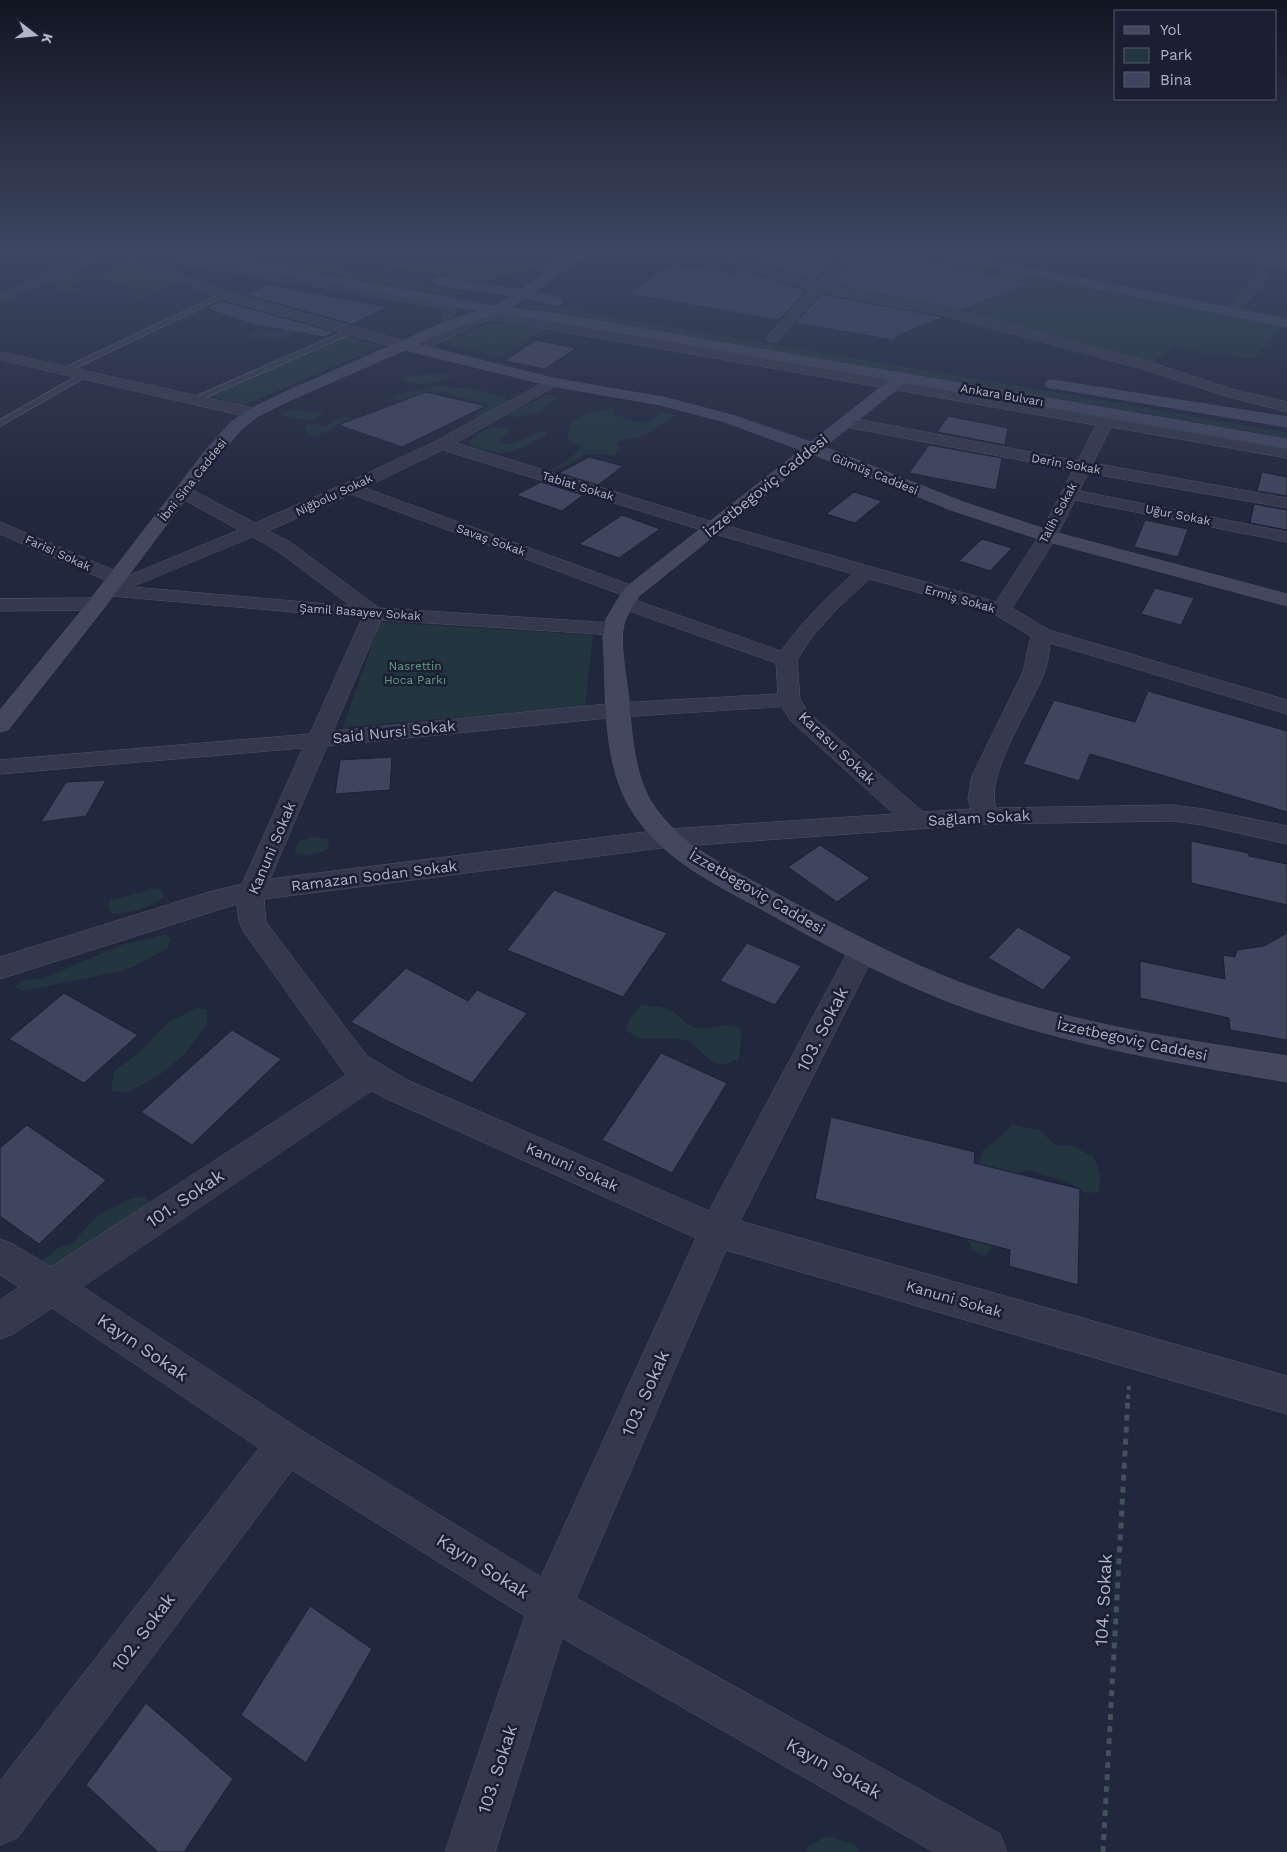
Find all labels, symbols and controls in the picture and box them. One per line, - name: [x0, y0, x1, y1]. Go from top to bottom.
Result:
- north arrow: [10, 10, 60, 60]
- legend: [1114, 10, 1277, 100]
- text: Yol: [1160, 21, 1182, 39]
- text: K: [38, 32, 57, 46]
- text: Park: [1160, 46, 1193, 64]
- text: Bina: [1160, 71, 1192, 89]
- street label: Ankara Bulvarı: [960, 381, 1044, 409]
- street label: İzzetbegoviç Caddesi: [701, 431, 831, 541]
- street label: İbni Sina Caddesi: [156, 436, 230, 524]
- street label: Gümüş Caddesi: [830, 450, 920, 498]
- street label: Derin Sokak: [1030, 451, 1102, 477]
- street label: Tabiat Sokak: [540, 468, 616, 504]
- street label: Niğbolu Sokak: [293, 471, 375, 519]
- street label: Talih Sokak: [1036, 480, 1080, 546]
- street label: Uğur Sokak: [1144, 502, 1212, 528]
- street label: Savaş Sokak: [454, 521, 528, 559]
- street label: Farisi Sokak: [23, 532, 93, 574]
- street label: Ermiş Sokak: [923, 582, 997, 616]
- street label: Şamil Basayev Sokak: [299, 601, 421, 623]
- park label: Nasrettin Hoca Parkı: [384, 659, 446, 687]
- street label: Karasu Sokak: [795, 708, 880, 789]
- street label: Said Nursi Sokak: [332, 717, 457, 747]
- street label: Kanuni Sokak: [244, 798, 300, 897]
- street label: Sağlam Sokak: [927, 806, 1031, 830]
- street label: İzzetbegoviç Caddesi: [686, 846, 828, 938]
- street label: Ramazan Sodan Sokak: [290, 857, 458, 895]
- street label: 103. Sokak: [792, 983, 852, 1075]
- street label: İzzetbegoviç Caddesi: [1055, 1015, 1209, 1065]
- street label: Kanuni Sokak: [523, 1139, 621, 1196]
- street label: 101. Sokak: [142, 1164, 228, 1232]
- street label: Kanuni Sokak: [904, 1277, 1005, 1321]
- street label: Kayın Sokak: [93, 1309, 193, 1385]
- street label: 103. Sokak: [617, 1347, 673, 1439]
- street label: Kayın Sokak: [433, 1529, 533, 1603]
- street label: 104. Sokak: [1090, 1553, 1116, 1647]
- street label: 102. Sokak: [107, 1589, 179, 1675]
- street label: 103. Sokak: [473, 1722, 521, 1816]
- street label: Kayın Sokak: [783, 1733, 885, 1803]

